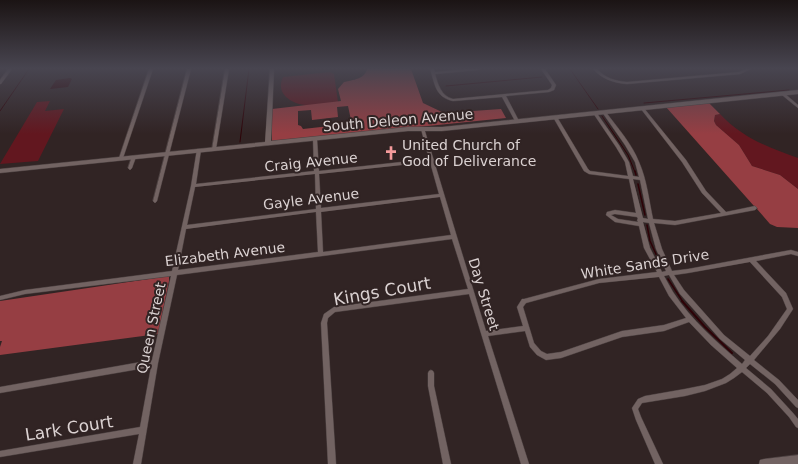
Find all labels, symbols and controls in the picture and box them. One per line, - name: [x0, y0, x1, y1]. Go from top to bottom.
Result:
- street label: South Deleon Avenue: [322, 105, 474, 135]
- place label: United Church of God of Deliverance: [402, 137, 536, 169]
- church icon: United Church of God of Deliverance: [383, 145, 399, 161]
- street label: Craig Avenue: [264, 149, 358, 175]
- street label: Gayle Avenue: [262, 185, 360, 213]
- street label: Elizabeth Avenue: [164, 239, 286, 269]
- street label: White Sands Drive: [580, 246, 710, 282]
- street label: Day Street: [465, 256, 503, 333]
- street label: Kings Court: [332, 273, 433, 309]
- street label: Queen Street: [134, 280, 169, 375]
- street label: Lark Court: [24, 411, 115, 445]

